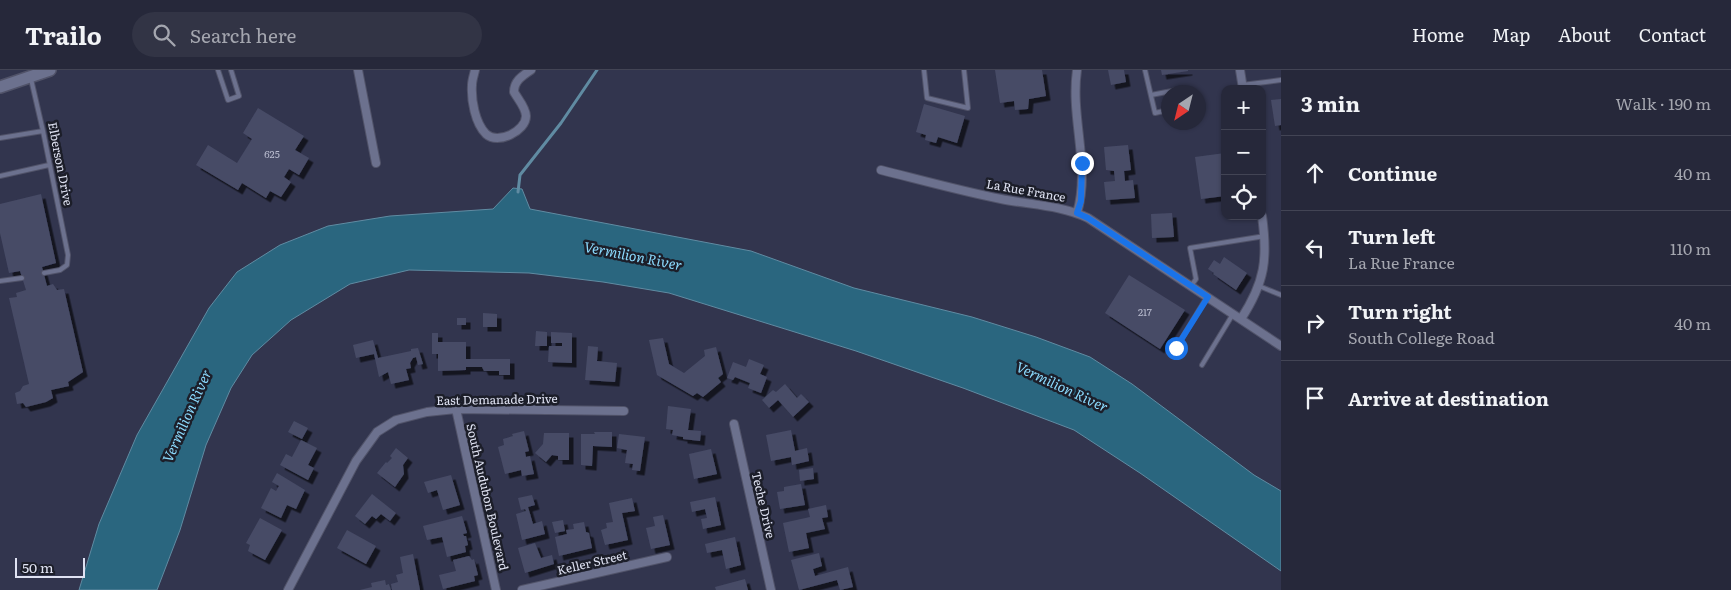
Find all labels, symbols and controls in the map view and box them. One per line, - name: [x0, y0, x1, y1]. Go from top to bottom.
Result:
- search box: [132, 12, 482, 57]
- text: Trailo: [25, 17, 102, 52]
- icon: search: [150, 21, 178, 49]
- text: Search here: [190, 21, 296, 49]
- text: Home: [1412, 21, 1464, 48]
- text: Map: [1492, 21, 1530, 48]
- text: About: [1558, 21, 1611, 48]
- text: Contact: [1639, 21, 1706, 48]
- north arrow: [1161, 85, 1206, 130]
- map controls: [1221, 85, 1266, 220]
- button: +: [1221, 85, 1266, 130]
- text: 3 min: [1301, 87, 1360, 118]
- text: Walk · 190 m: [1615, 91, 1711, 115]
- street label: Elberson Drive: [44, 120, 78, 207]
- button: −: [1221, 130, 1266, 175]
- house number: 625: [264, 146, 280, 161]
- route end: [1071, 152, 1094, 175]
- icon: ahead: [1301, 159, 1329, 187]
- text: Continue: [1348, 159, 1437, 187]
- text: 40 m: [1674, 161, 1711, 185]
- street label: La Rue France: [985, 174, 1067, 206]
- button: locate: [1221, 175, 1266, 220]
- text: Turn left: [1348, 222, 1435, 250]
- icon: left: [1301, 234, 1329, 262]
- water label: Vermilion River: [582, 236, 684, 274]
- text: 110 m: [1670, 236, 1711, 260]
- text: La Rue France: [1348, 250, 1455, 274]
- text: Turn right: [1348, 297, 1452, 325]
- house number: 217: [1138, 304, 1152, 319]
- icon: right: [1301, 309, 1329, 337]
- text: 40 m: [1674, 311, 1711, 335]
- text: South College Road: [1348, 325, 1495, 349]
- route start: [1165, 337, 1188, 360]
- water label: Vermilion River: [1013, 356, 1112, 416]
- water label: Vermilion River: [157, 366, 216, 465]
- icon: arrive: [1301, 384, 1329, 412]
- text: Arrive at destination: [1348, 384, 1549, 412]
- street label: East Demanade Drive: [436, 389, 558, 409]
- street label: South Audubon Boulevard: [462, 422, 514, 573]
- street label: Teche Drive: [748, 470, 780, 540]
- street label: Keller Street: [555, 545, 629, 579]
- scale bar: [15, 555, 85, 578]
- text: 50 m: [22, 557, 54, 577]

